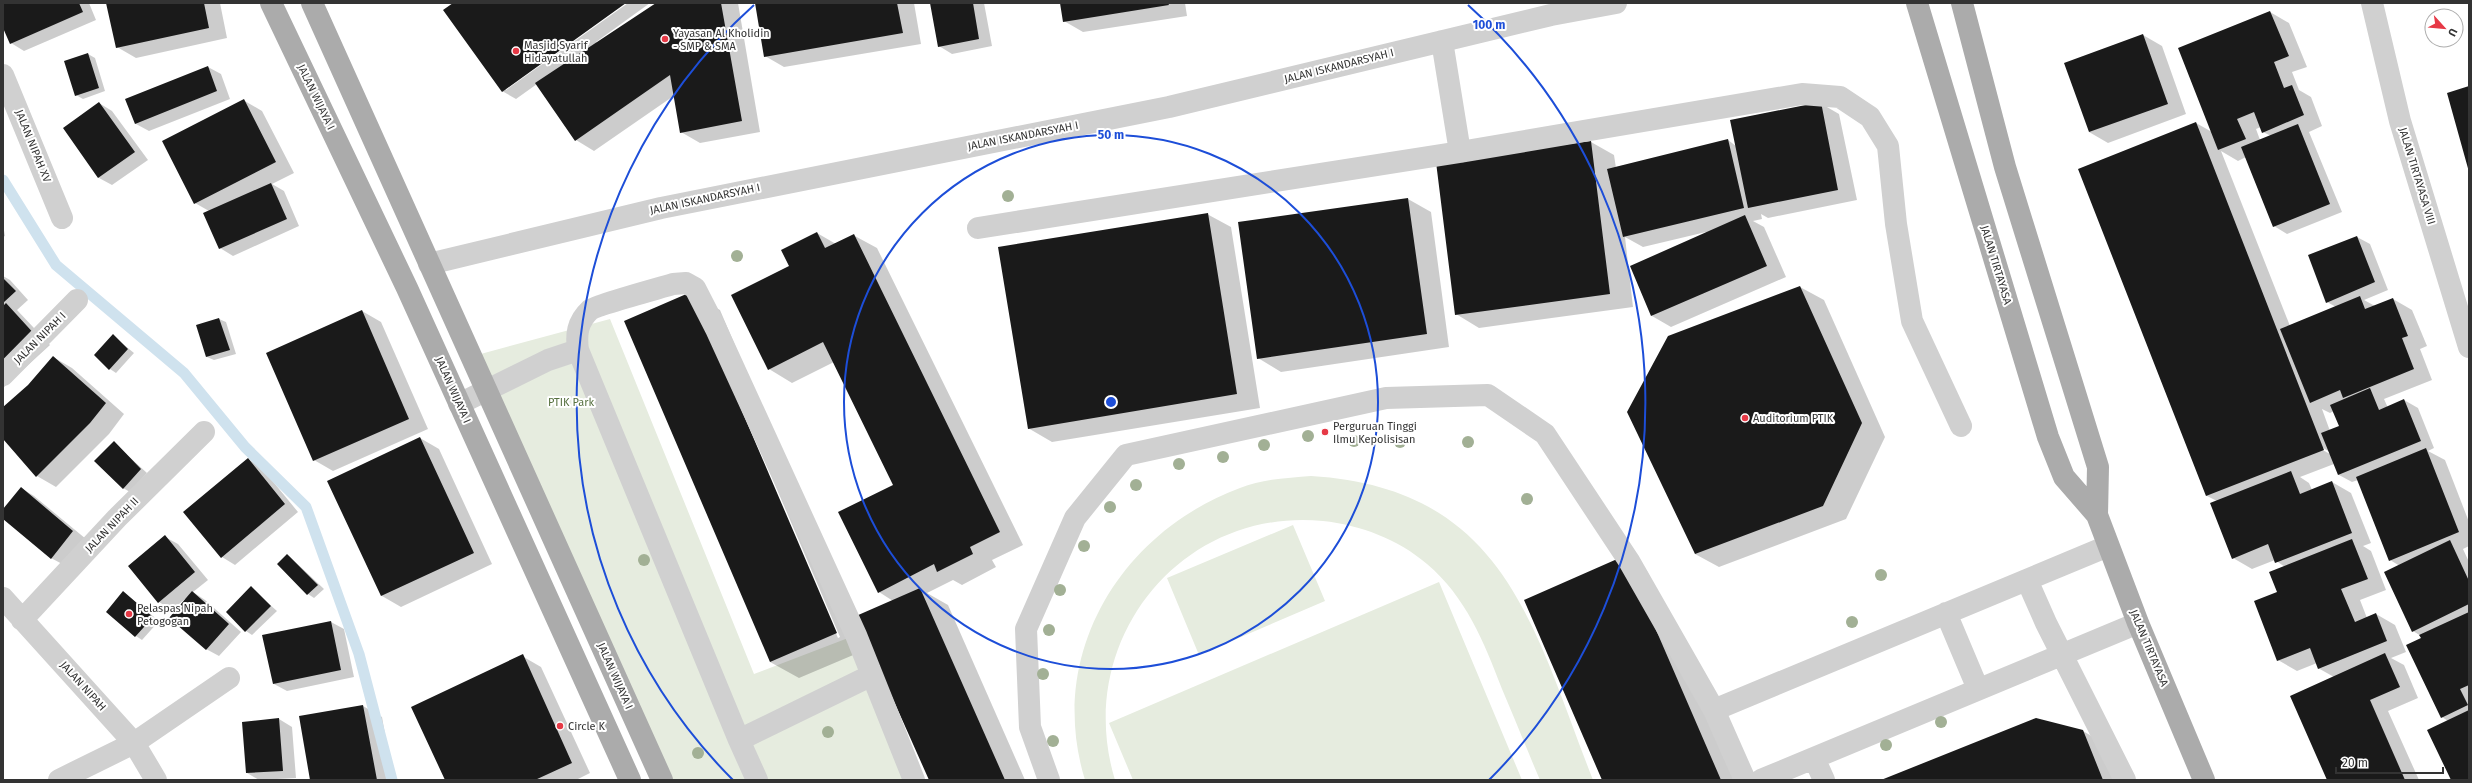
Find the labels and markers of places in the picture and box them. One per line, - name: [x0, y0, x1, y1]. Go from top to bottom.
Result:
- place label: Yayasan Al Kholidin - SMP & SMA: [673, 27, 770, 53]
- marker: Yayasan Al Kholidin - SMP & SMA: [660, 34, 670, 44]
- place label: Masjid Syarif Hidayatullah: [524, 39, 589, 65]
- marker: Masjid Syarif Hidayatullah: [511, 46, 521, 56]
- centre of rings: [1104, 395, 1118, 409]
- place label: Auditorium PTIK: [1753, 412, 1834, 425]
- marker: Auditorium PTIK: [1740, 413, 1750, 423]
- place label: Perguruan Tinggi Ilmu Kepolisisan: [1333, 420, 1417, 446]
- marker: Perguruan Tinggi Ilmu Kepolisisan: [1320, 427, 1330, 437]
- place label: Pelaspas Nipah Petogogan: [137, 602, 213, 628]
- marker: Pelaspas Nipah Petogogan: [124, 609, 134, 619]
- place label: Circle K: [568, 720, 606, 733]
- marker: Circle K: [555, 721, 565, 731]

